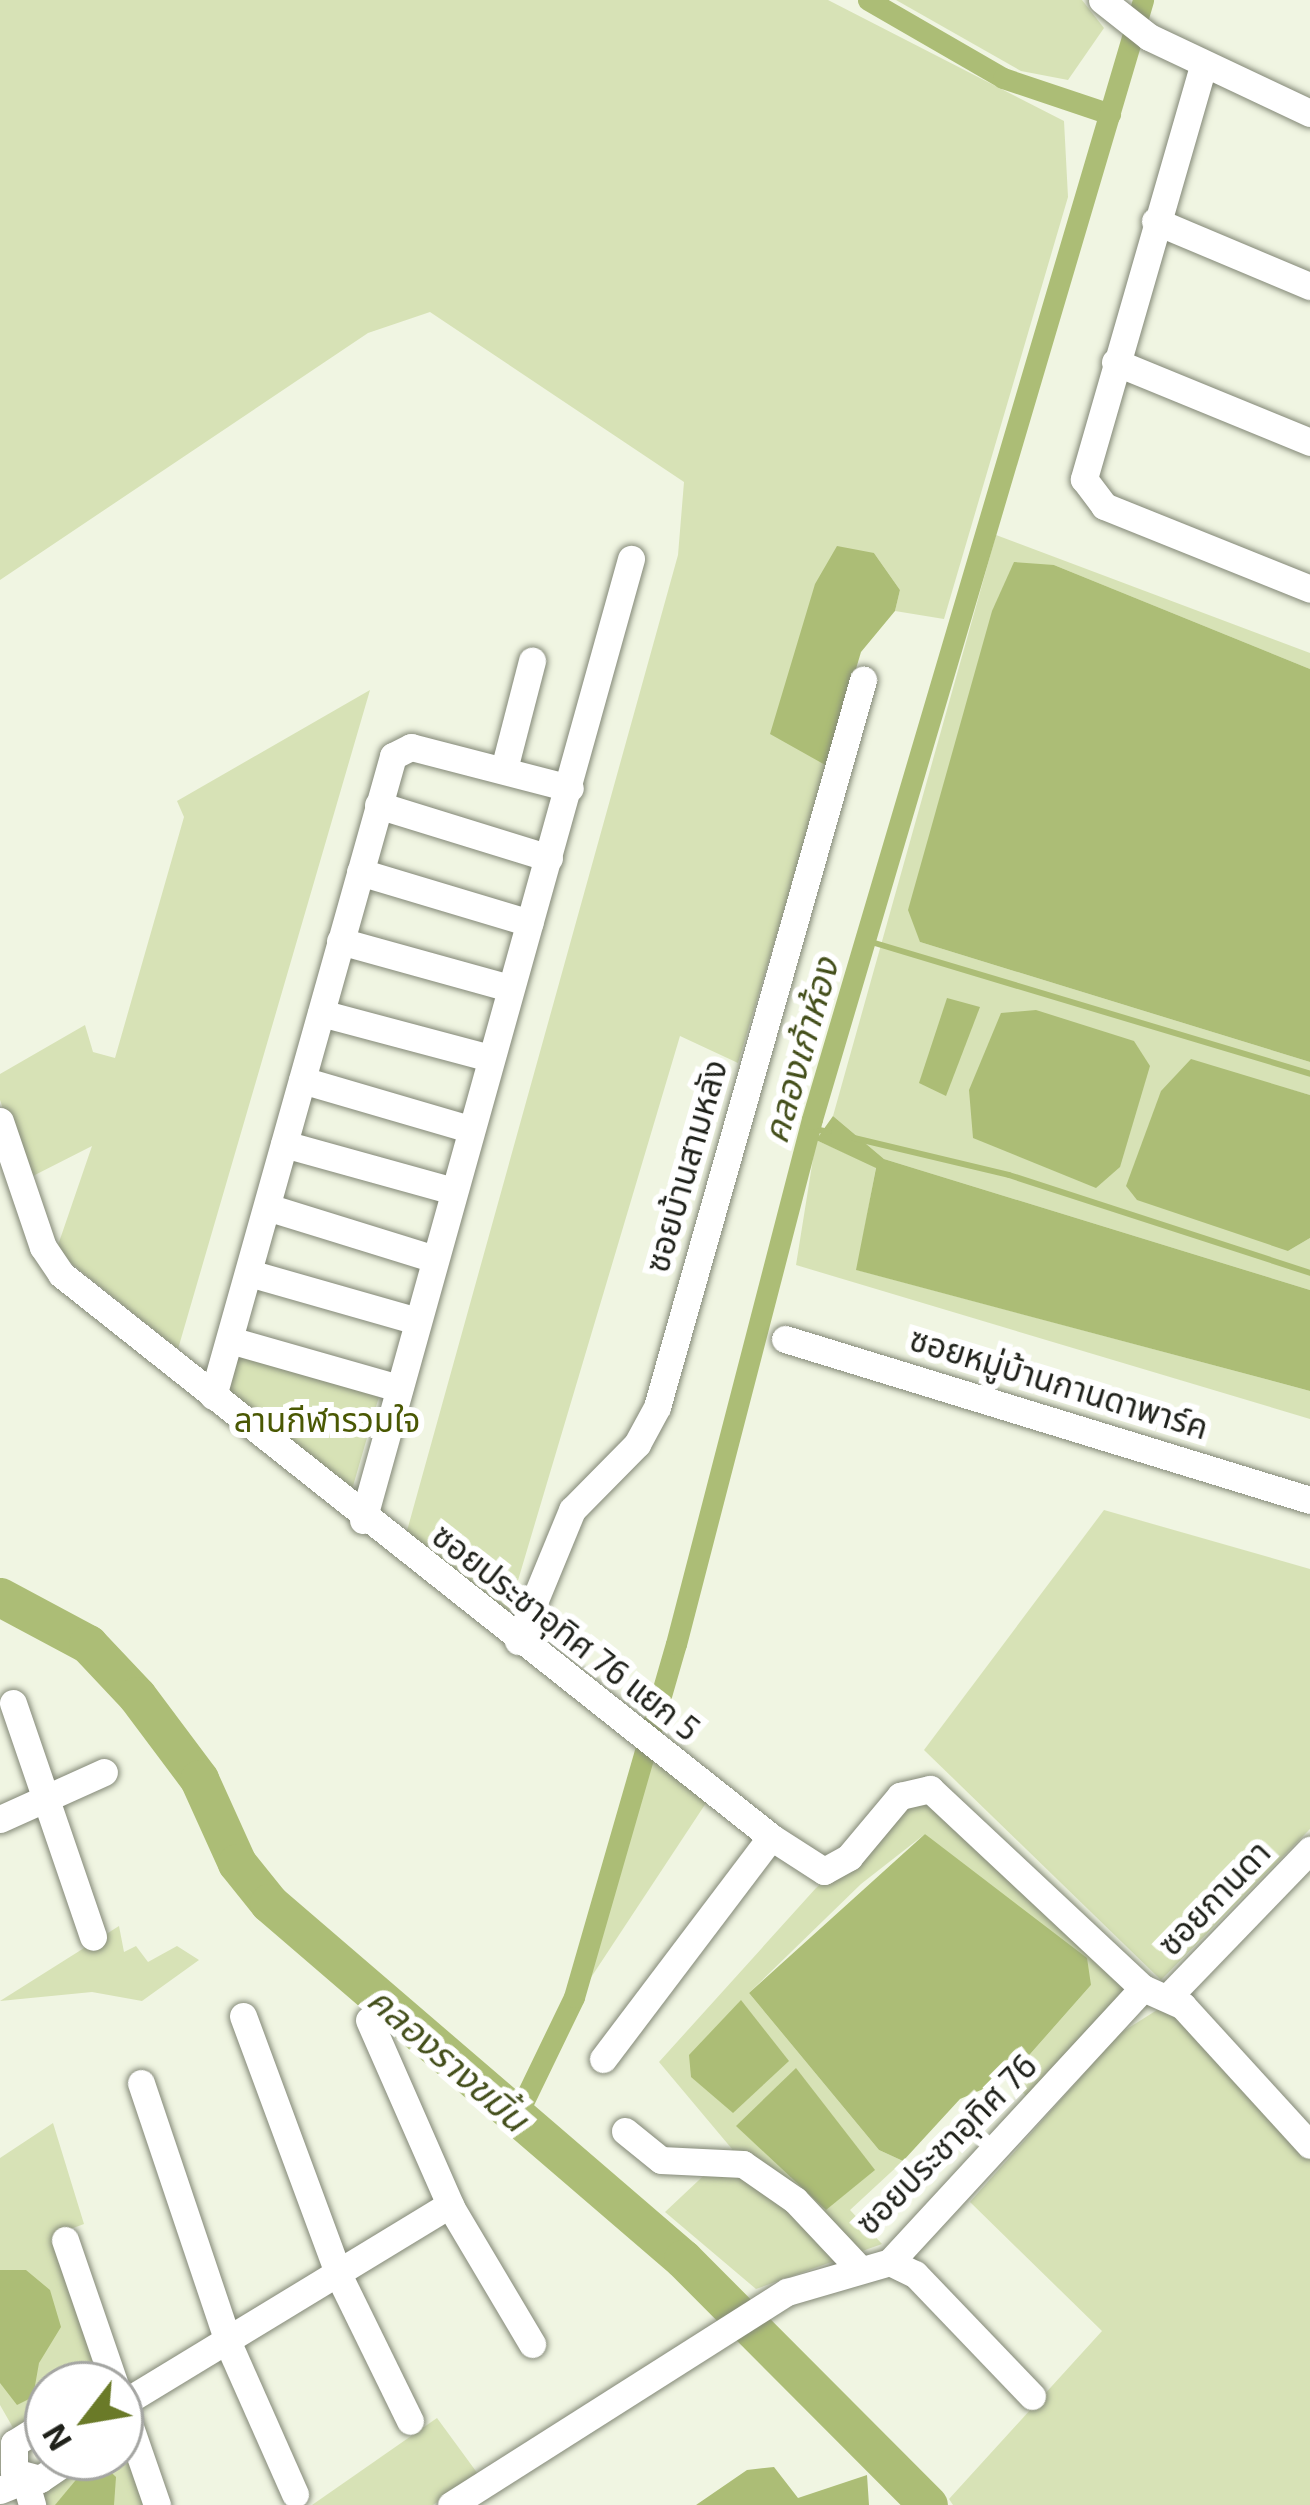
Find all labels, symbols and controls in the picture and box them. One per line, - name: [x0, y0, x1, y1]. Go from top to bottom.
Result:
- water label: คลองเก้าห้อง: [752, 952, 846, 1148]
- street label: ซอยบ้านสามหลัง: [637, 1055, 735, 1277]
- street label: ซอยหมู่บ้านกานดาพาร์ค: [905, 1319, 1213, 1447]
- park label: ลานกีฬารวมใจ: [234, 1400, 420, 1440]
- street label: ซอยประชาอุทิศ 76 แยก 5: [425, 1515, 707, 1749]
- street label: ซอยกานดา: [1150, 1832, 1278, 1964]
- water label: คลองรางขมิ้น: [360, 1977, 538, 2139]
- street label: ซอยประชาอุทิศ 76: [848, 2046, 1044, 2242]
- north arrow: [24, 2361, 144, 2481]
- text: N: [32, 2417, 79, 2459]

